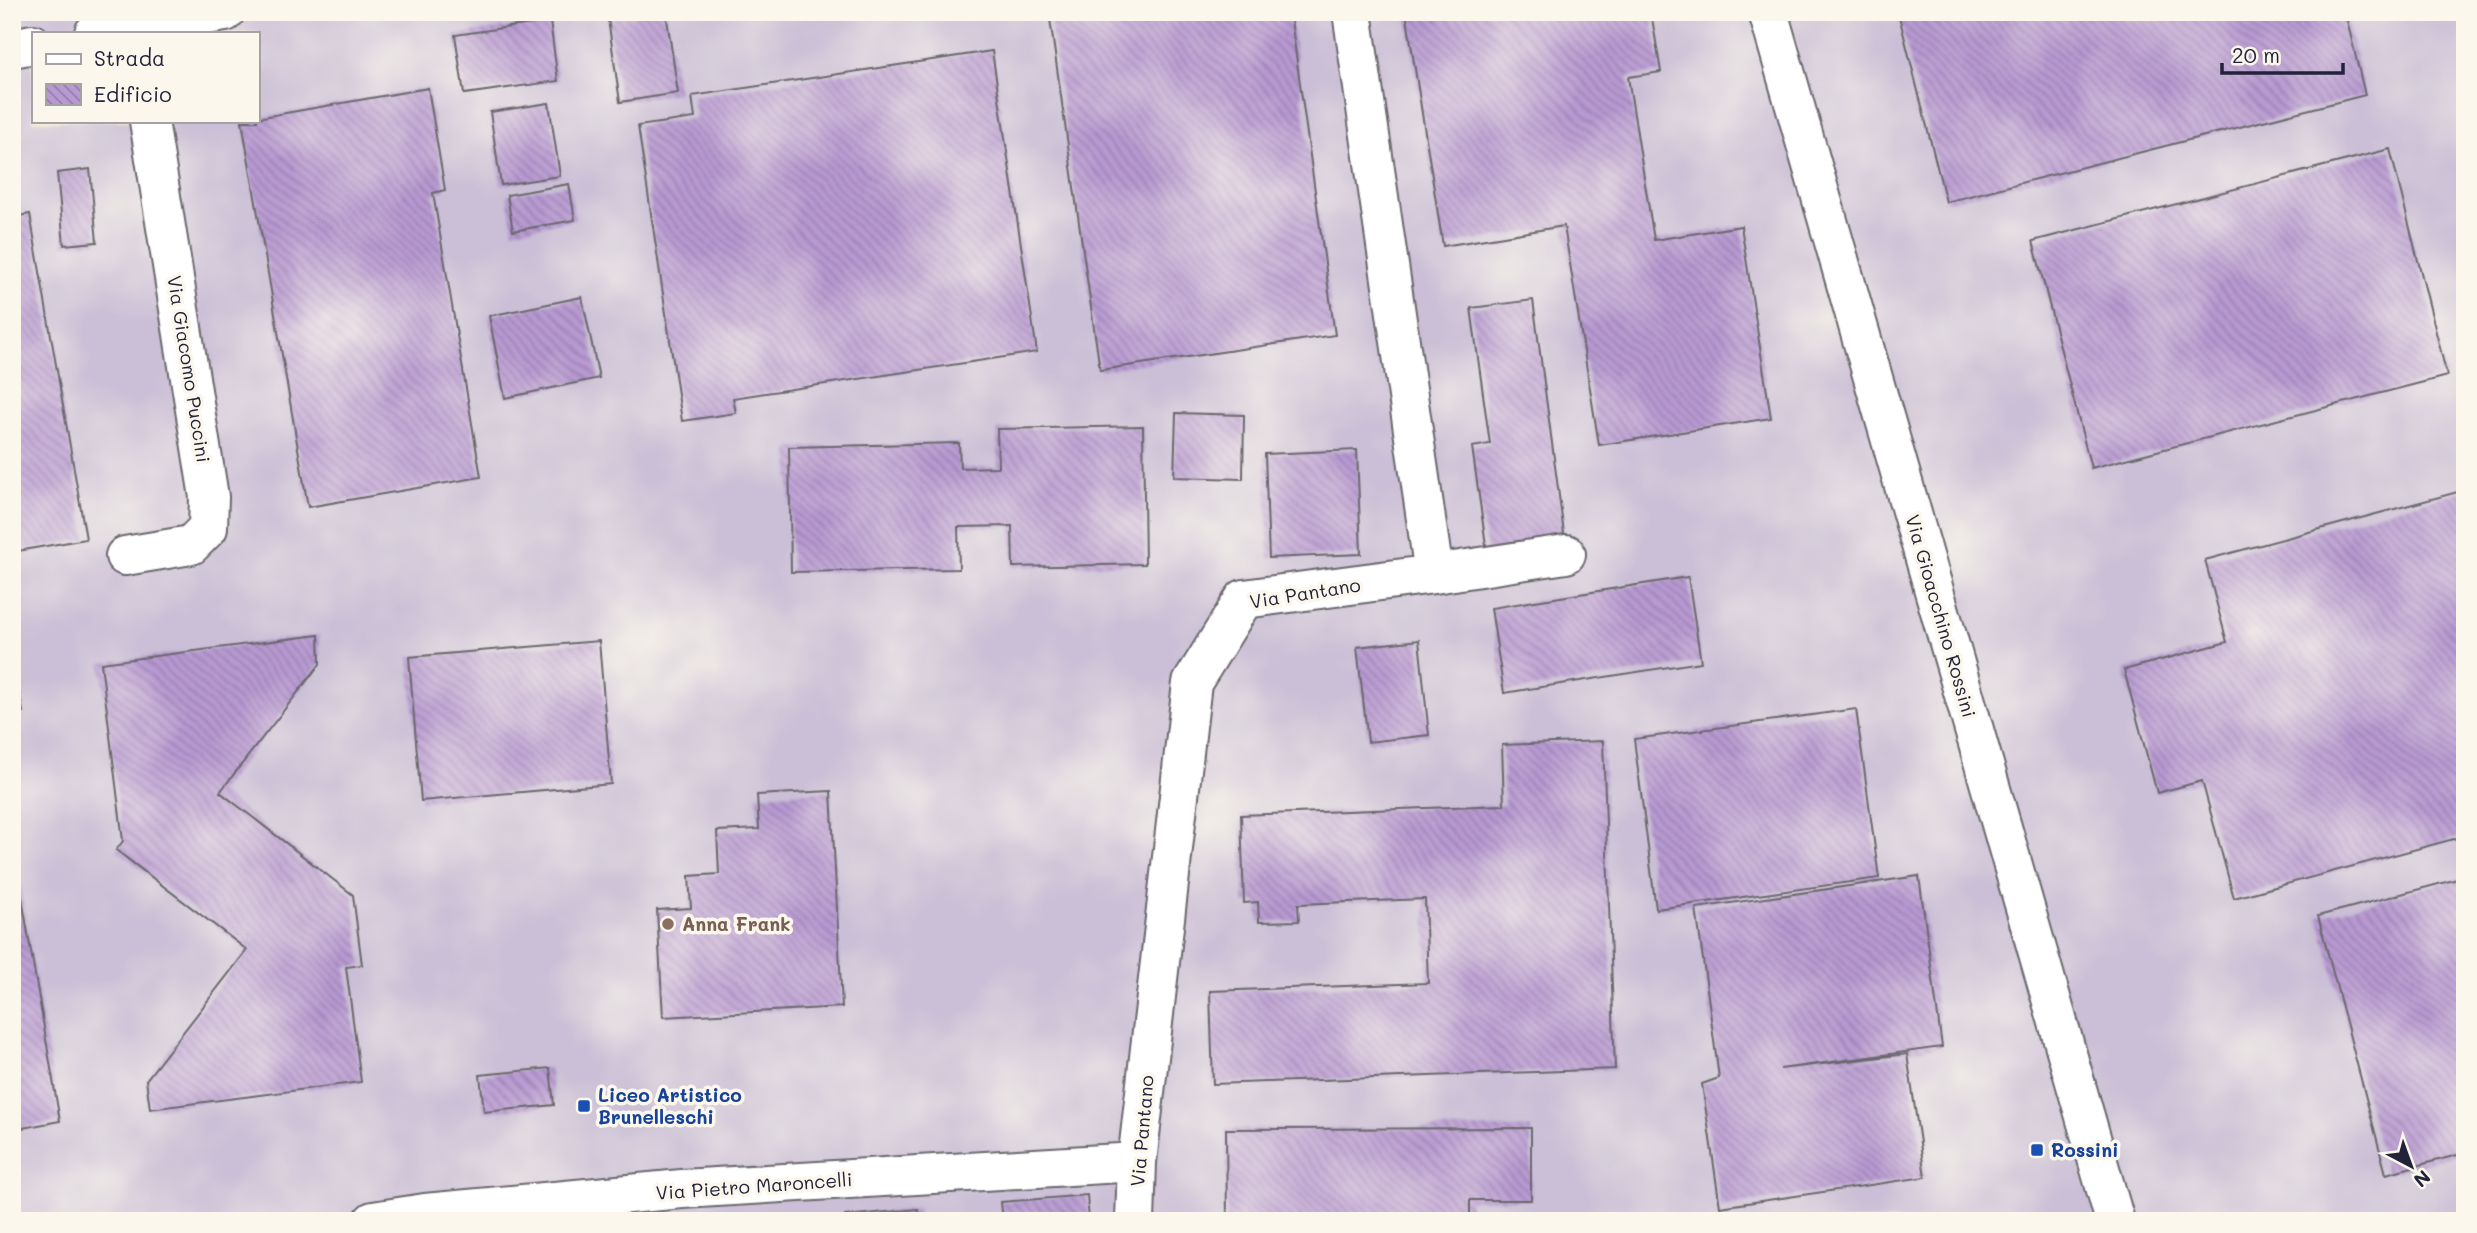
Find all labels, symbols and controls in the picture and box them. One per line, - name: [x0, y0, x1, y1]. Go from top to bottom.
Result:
- legend: [32, 32, 259, 122]
- scale bar: [2222, 32, 2342, 76]
- text: 20 m: [2232, 41, 2280, 68]
- text: Strada: [94, 44, 165, 71]
- text: Edificio: [94, 80, 172, 107]
- street label: Via Giacomo Puccini: [162, 274, 217, 464]
- street label: Via Gioacchino Rossini: [1901, 512, 1982, 720]
- street label: Via Pantano: [1248, 571, 1362, 614]
- place label: Anna Frank: [682, 911, 790, 936]
- marker: Anna Frank: [660, 916, 676, 932]
- street label: Via Pantano: [1124, 1074, 1159, 1188]
- place label: Liceo Artistico Brunelleschi: [598, 1082, 742, 1129]
- marker: Liceo Artistico Brunelleschi: [576, 1098, 592, 1114]
- north arrow: [2376, 1132, 2446, 1202]
- place label: Rossini: [2051, 1137, 2119, 1162]
- marker: Rossini: [2029, 1142, 2045, 1158]
- text: N: [2409, 1165, 2436, 1193]
- street label: Via Pietro Maroncelli: [655, 1166, 853, 1205]

